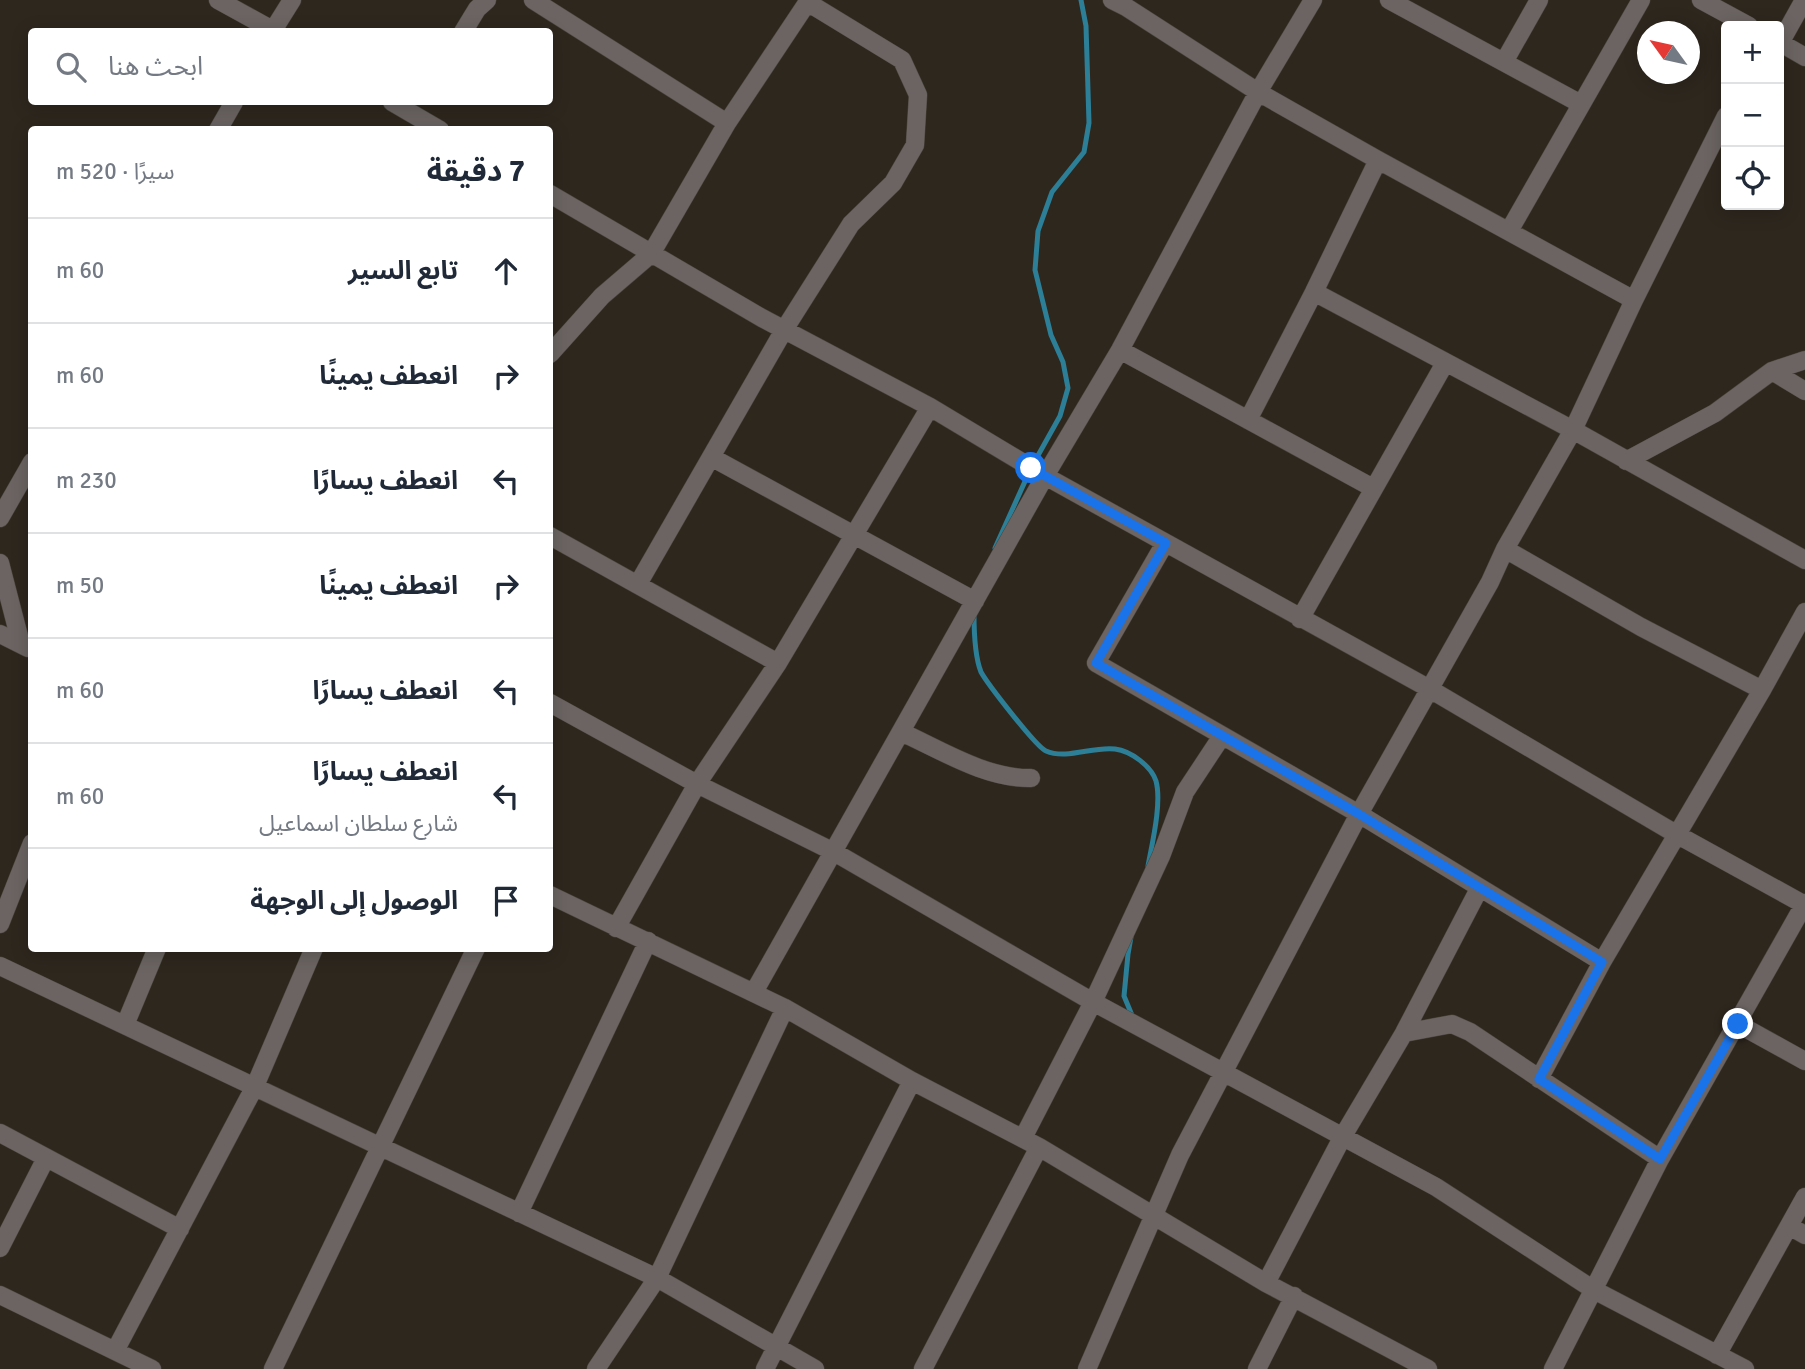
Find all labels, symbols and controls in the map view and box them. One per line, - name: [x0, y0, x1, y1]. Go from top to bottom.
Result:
- north arrow: [1637, 21, 1700, 84]
- map controls: [1721, 21, 1784, 210]
- button: +: [1721, 21, 1784, 84]
- search box: [28, 28, 553, 105]
- icon: search: [52, 48, 90, 86]
- text: ابحث هنا: [108, 51, 203, 83]
- button: −: [1721, 84, 1784, 147]
- button: locate: [1721, 147, 1784, 210]
- text: 7 دقيقة: [427, 153, 525, 190]
- text: سيرًا · 520 m: [56, 157, 174, 186]
- icon: ahead: [487, 252, 525, 290]
- text: تابع السير: [348, 255, 458, 287]
- text: 60 m: [56, 256, 104, 285]
- icon: right: [487, 357, 525, 395]
- text: انعطف يمينًا: [319, 360, 458, 392]
- text: 60 m: [56, 361, 104, 390]
- route start: [1015, 452, 1046, 483]
- icon: left: [487, 462, 525, 500]
- text: انعطف يسارًا: [313, 465, 458, 497]
- text: 230 m: [56, 466, 117, 495]
- icon: right: [487, 567, 525, 605]
- text: انعطف يمينًا: [319, 570, 458, 602]
- text: 50 m: [56, 571, 104, 600]
- icon: left: [487, 672, 525, 710]
- text: انعطف يسارًا: [313, 675, 458, 707]
- text: 60 m: [56, 676, 104, 705]
- text: انعطف يسارًا: [313, 756, 458, 788]
- icon: left: [487, 777, 525, 815]
- text: 60 m: [56, 782, 104, 811]
- text: شارع سلطان اسماعيل: [259, 809, 458, 838]
- icon: arrive: [487, 882, 525, 920]
- text: الوصول إلى الوجهة: [250, 885, 458, 917]
- route end: [1722, 1008, 1753, 1039]

